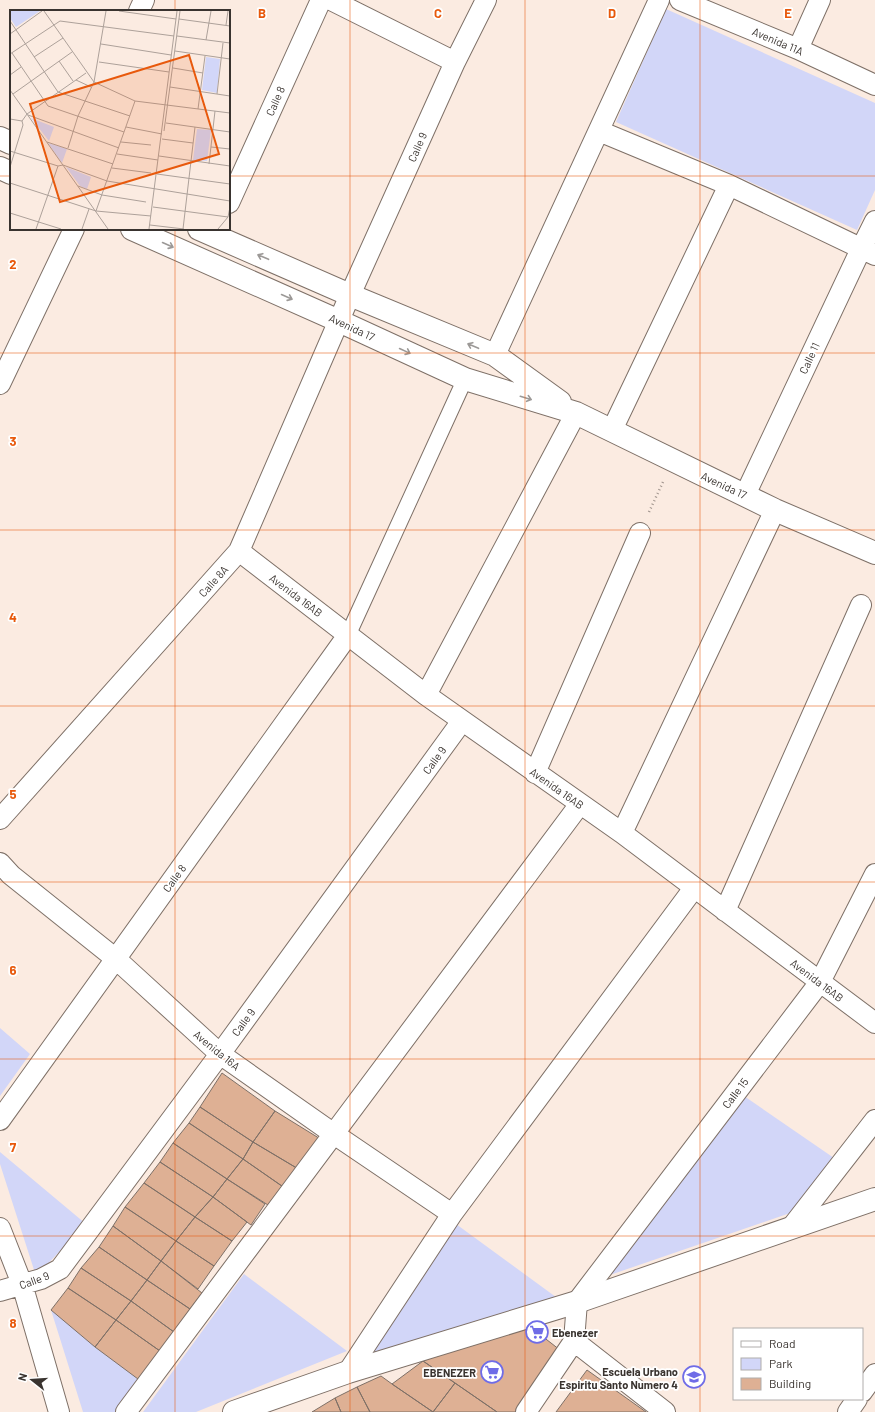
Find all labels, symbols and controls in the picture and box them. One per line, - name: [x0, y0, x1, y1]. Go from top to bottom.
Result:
- text: B: [258, 5, 266, 21]
- text: C: [434, 5, 442, 21]
- text: D: [608, 5, 616, 21]
- text: E: [784, 5, 792, 21]
- inset map: [10, 10, 230, 230]
- street label: Avenida 11A: [750, 24, 806, 58]
- street label: Calle 8: [263, 84, 287, 118]
- street label: Calle 9: [405, 130, 429, 164]
- one-way arrow: [161, 242, 173, 249]
- one-way arrow: [258, 253, 270, 260]
- text: 2: [9, 256, 17, 272]
- one-way arrow: [280, 294, 292, 302]
- street label: Avenida 17: [327, 311, 377, 343]
- street label: Calle 11: [796, 340, 822, 376]
- one-way arrow: [468, 342, 480, 349]
- one-way arrow: [399, 348, 411, 355]
- one-way arrow: [519, 395, 532, 402]
- text: 3: [9, 433, 17, 449]
- street label: Avenida 17: [699, 469, 749, 501]
- street label: Calle 8A: [196, 562, 231, 599]
- street label: Avenida 16AB: [267, 571, 325, 619]
- text: 4: [9, 609, 17, 625]
- street label: Calle 9: [420, 743, 449, 776]
- street label: Avenida 16AB: [528, 765, 587, 811]
- text: 5: [9, 786, 17, 802]
- street label: Calle 8: [160, 861, 189, 894]
- street label: Avenida 16AB: [788, 956, 846, 1004]
- text: 6: [10, 962, 17, 978]
- street label: Calle 9: [229, 1005, 258, 1038]
- street label: Avenida 16A: [191, 1027, 243, 1073]
- street label: Calle 15: [719, 1075, 751, 1111]
- text: 7: [10, 1139, 17, 1155]
- street label: Calle 9: [17, 1268, 51, 1291]
- text: 8: [9, 1315, 17, 1331]
- supermarket icon: Ebenezer: [524, 1319, 550, 1345]
- place label: Ebenezer: [552, 1326, 599, 1339]
- legend: [733, 1328, 863, 1400]
- text: Road: [769, 1336, 796, 1350]
- text: Park: [769, 1356, 793, 1370]
- supermarket icon: EBENEZER: [479, 1359, 505, 1385]
- north arrow: [12, 1360, 52, 1400]
- school or university icon: Escuela Urbano Espiritu Santo Numero 4: [681, 1364, 707, 1390]
- place label: Escuela Urbano Espiritu Santo Numero 4: [559, 1365, 678, 1391]
- place label: EBENEZER: [423, 1366, 476, 1379]
- text: N: [15, 1372, 29, 1382]
- text: Building: [769, 1376, 811, 1390]

